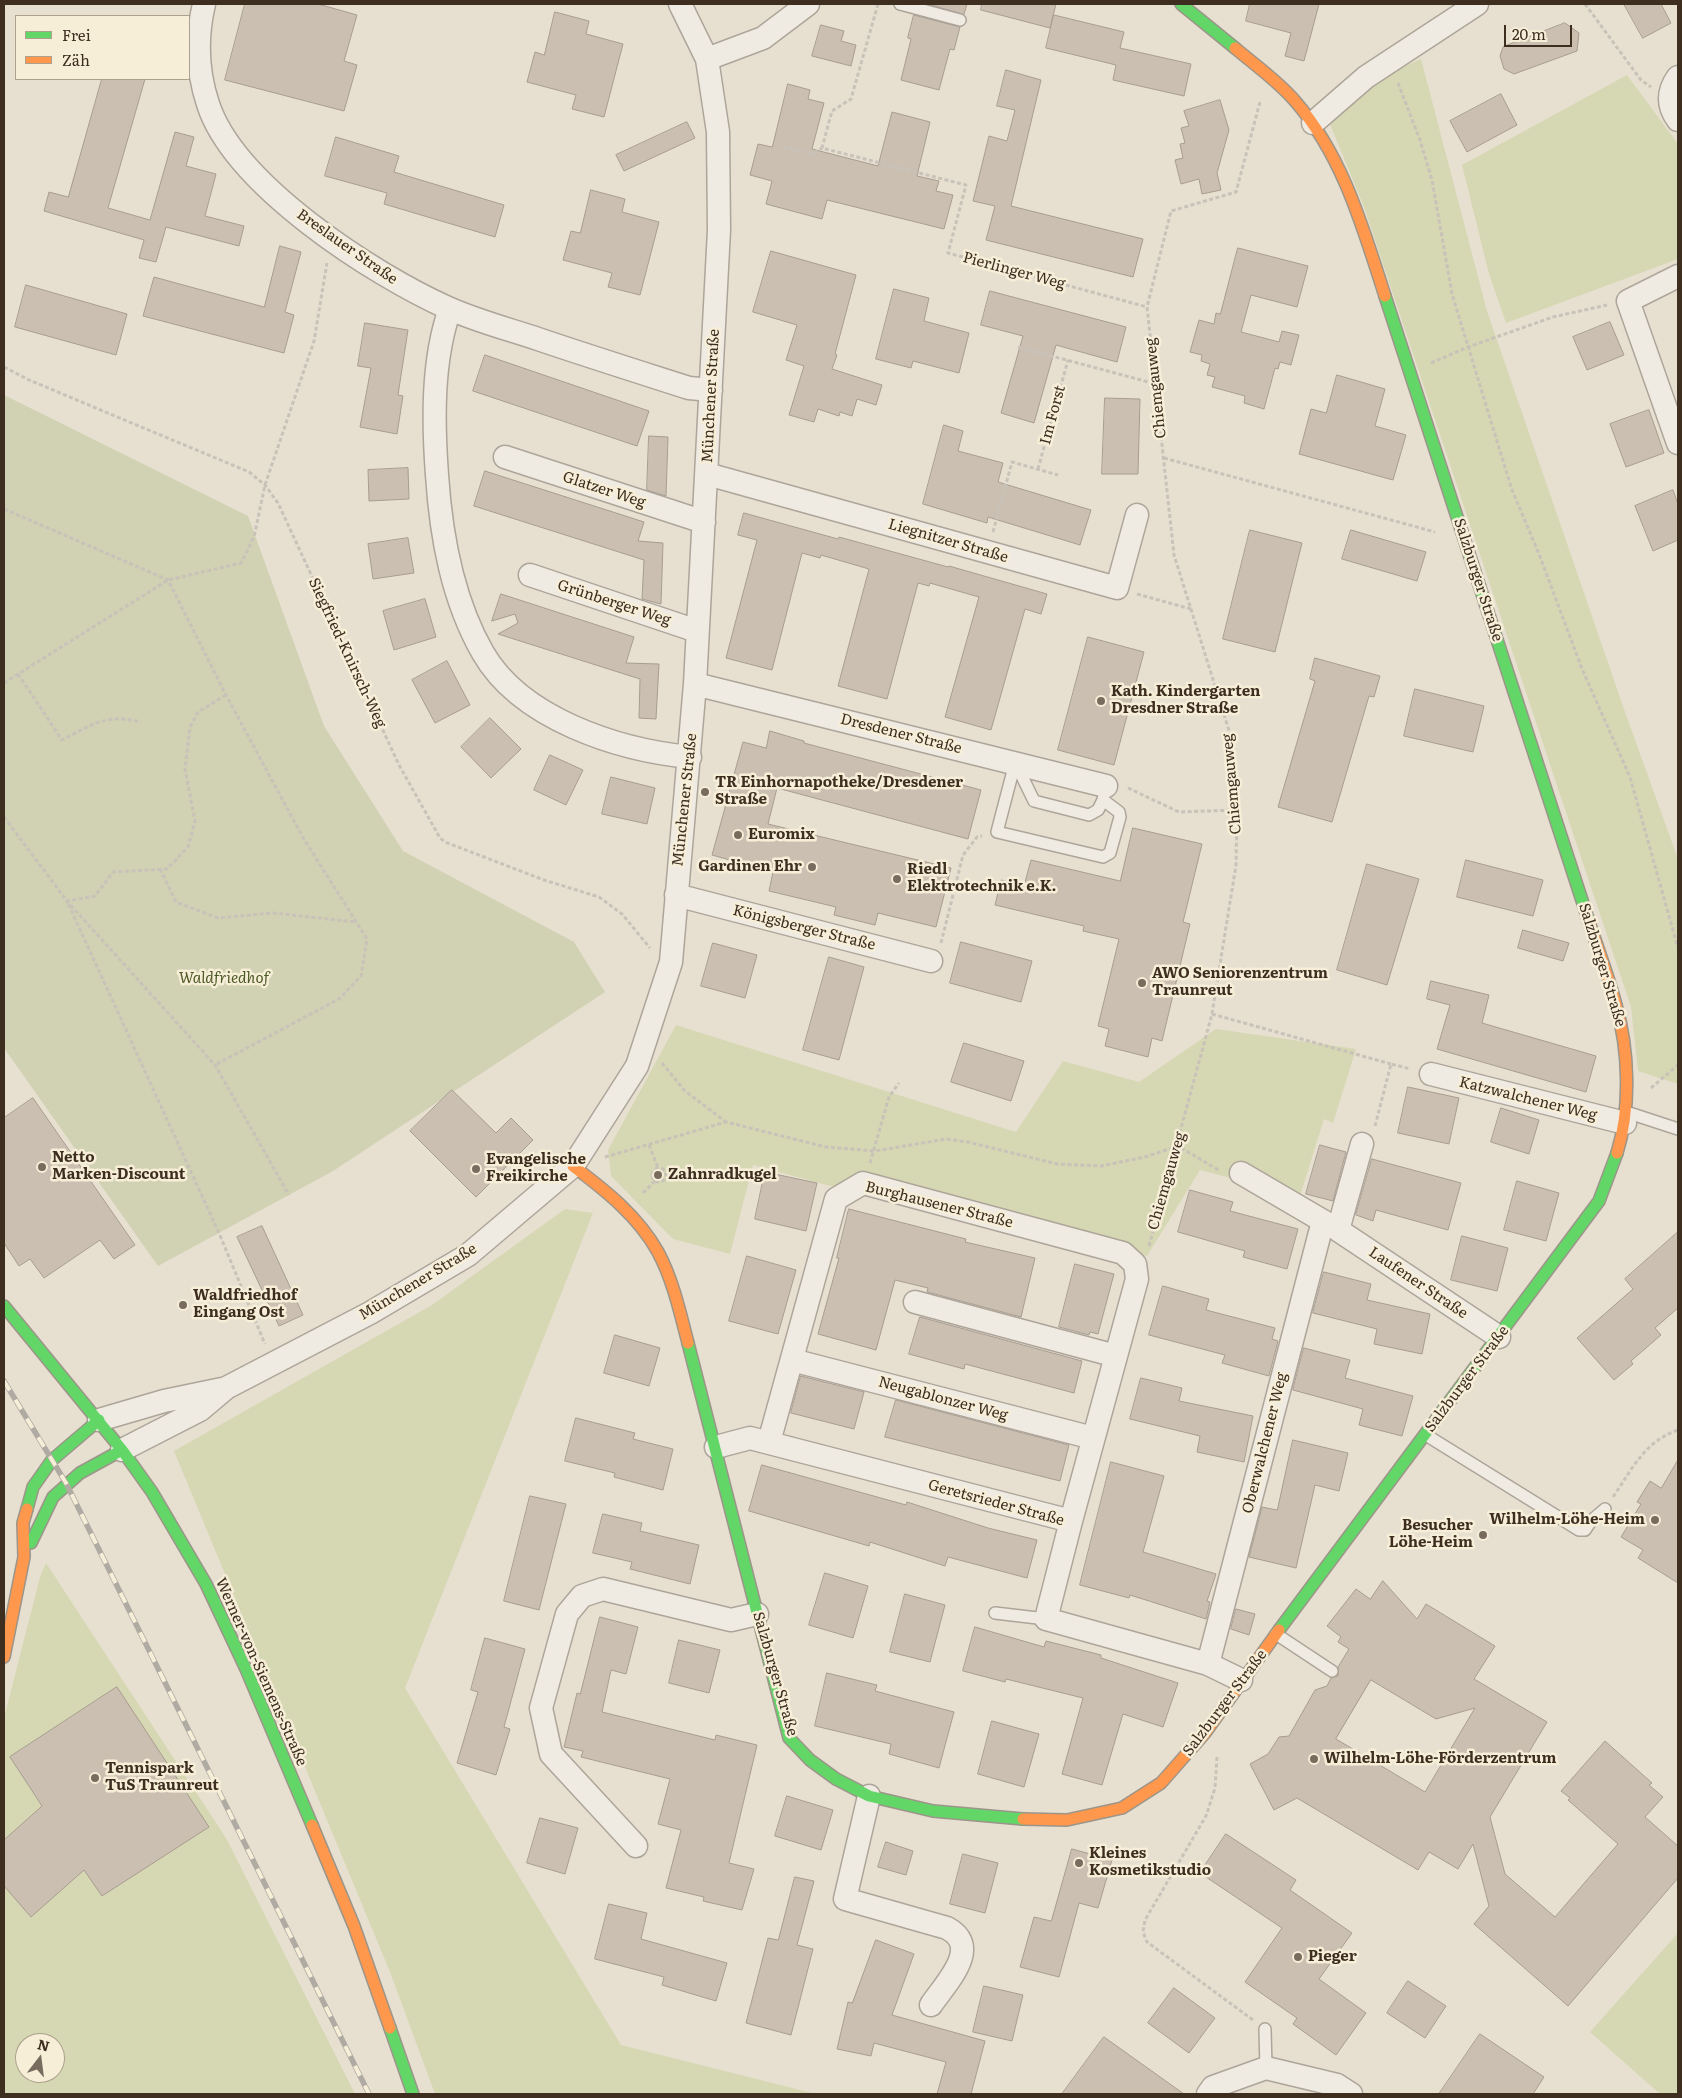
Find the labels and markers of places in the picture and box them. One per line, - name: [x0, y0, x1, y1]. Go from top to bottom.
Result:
- place label: Kath. Kindergarten Dresdner Straße: [1111, 683, 1260, 718]
- marker: Kath. Kindergarten Dresdner Straße: [1095, 695, 1107, 707]
- place label: TR Einhornapotheke/Dresdener Straße: [715, 774, 963, 809]
- marker: TR Einhornapotheke/Dresdener Straße: [699, 786, 711, 798]
- place label: Euromix: [748, 826, 815, 844]
- marker: Euromix: [732, 829, 744, 841]
- place label: Gardinen Ehr: [698, 858, 802, 876]
- marker: Gardinen Ehr: [806, 861, 818, 873]
- place label: Riedl Elektrotechnik e.K.: [907, 861, 1056, 896]
- marker: Riedl Elektrotechnik e.K.: [891, 873, 903, 885]
- place label: AWO Seniorenzentrum Traunreut: [1152, 965, 1328, 1000]
- marker: AWO Seniorenzentrum Traunreut: [1136, 977, 1148, 989]
- place label: Netto Marken-Discount: [52, 1149, 185, 1184]
- place label: Evangelische Freikirche: [486, 1151, 586, 1186]
- marker: Netto Marken-Discount: [36, 1161, 48, 1173]
- marker: Evangelische Freikirche: [470, 1163, 482, 1175]
- place label: Zahnradkugel: [668, 1166, 777, 1184]
- marker: Zahnradkugel: [652, 1169, 664, 1181]
- place label: Waldfriedhof Eingang Ost: [193, 1287, 297, 1322]
- marker: Waldfriedhof Eingang Ost: [177, 1299, 189, 1311]
- place label: Wilhelm-Löhe-Heim: [1489, 1511, 1645, 1529]
- marker: Wilhelm-Löhe-Heim: [1649, 1514, 1661, 1526]
- place label: Besucher Löhe-Heim: [1389, 1517, 1473, 1552]
- marker: Besucher Löhe-Heim: [1477, 1529, 1489, 1541]
- place label: Wilhelm-Löhe-Förderzentrum: [1324, 1750, 1556, 1768]
- marker: Wilhelm-Löhe-Förderzentrum: [1308, 1753, 1320, 1765]
- place label: Tennispark TuS Traunreut: [105, 1760, 219, 1795]
- marker: Tennispark TuS Traunreut: [89, 1772, 101, 1784]
- place label: Kleines Kosmetikstudio: [1089, 1845, 1211, 1880]
- marker: Kleines Kosmetikstudio: [1073, 1857, 1085, 1869]
- place label: Pieger: [1308, 1948, 1357, 1966]
- marker: Pieger: [1292, 1951, 1304, 1963]

